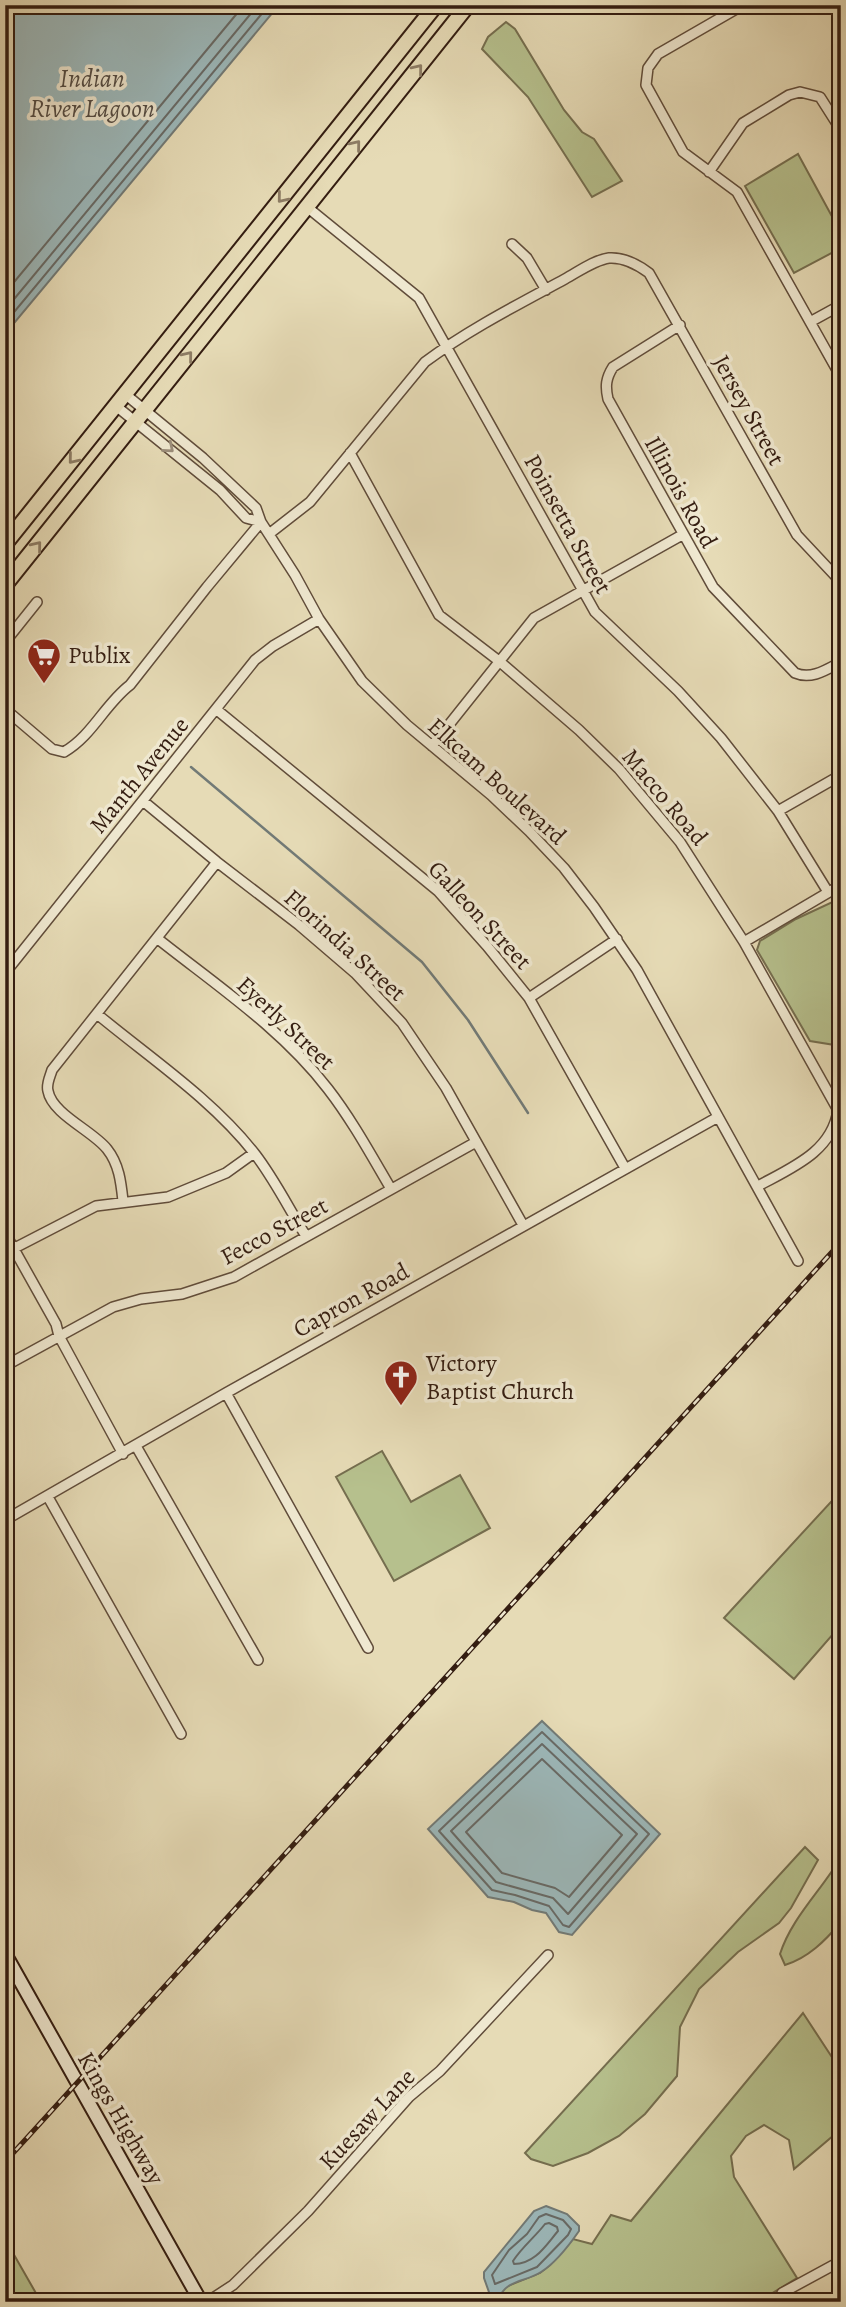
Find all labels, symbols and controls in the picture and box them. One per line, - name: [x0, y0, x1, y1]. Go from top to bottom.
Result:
- water label: Indian River Lagoon: [29, 61, 155, 126]
- one-way arrow: [409, 64, 422, 76]
- one-way arrow: [348, 141, 361, 153]
- one-way arrow: [278, 189, 290, 202]
- street label: Jersey Street: [706, 349, 793, 471]
- one-way arrow: [180, 351, 193, 363]
- street label: Illinois Road: [637, 430, 725, 554]
- one-way arrow: [161, 440, 174, 452]
- street label: Poinsetta Street: [516, 448, 620, 600]
- one-way arrow: [69, 451, 81, 464]
- one-way arrow: [29, 541, 41, 554]
- supermarket icon: Publix: [25, 636, 63, 685]
- place label: Publix: [68, 639, 131, 671]
- street label: Manth Avenue: [82, 710, 196, 840]
- street label: Elkcam Boulevard: [421, 710, 573, 852]
- street label: Macco Road: [615, 742, 715, 852]
- street label: Galleon Street: [421, 854, 539, 977]
- street label: Florindia Street: [277, 882, 413, 1008]
- street label: Eyerly Street: [230, 969, 342, 1077]
- street label: Fecco Street: [215, 1189, 333, 1273]
- street label: Capron Road: [287, 1255, 415, 1345]
- place label: Victory Baptist Church: [425, 1347, 574, 1407]
- church icon: Victory Baptist Church: [382, 1358, 420, 1407]
- street label: Kings Highway: [70, 2046, 172, 2191]
- street label: Kuesaw Lane: [312, 2061, 422, 2177]

